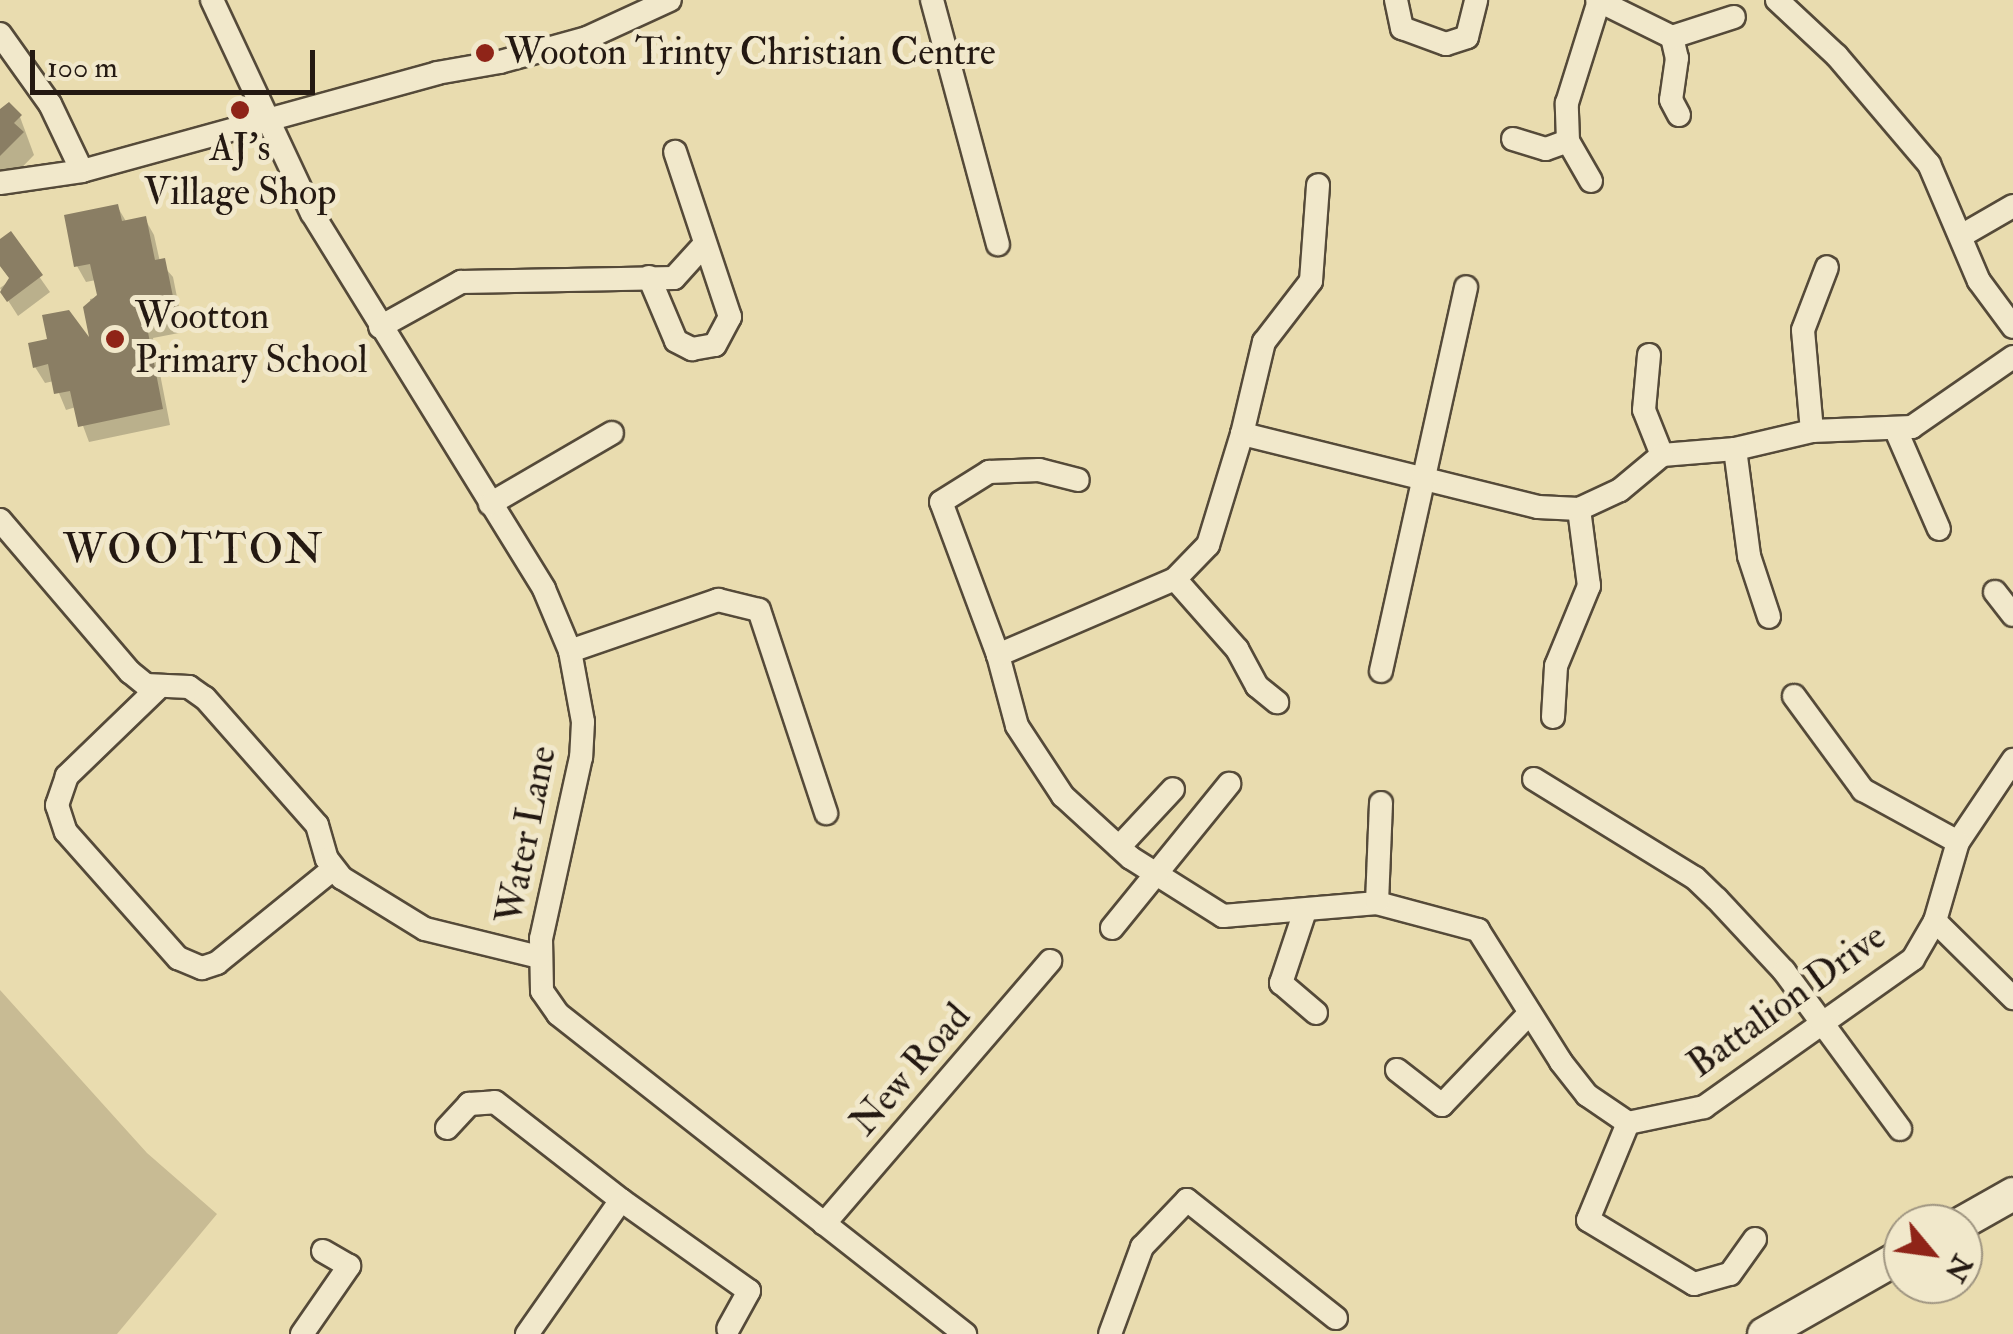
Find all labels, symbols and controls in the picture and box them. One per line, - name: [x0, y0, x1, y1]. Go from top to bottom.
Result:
- scale bar: [35, 30, 320, 92]
- place label: Wooton Trinty Christian Centre: [505, 30, 996, 76]
- marker: Wooton Trinty Christian Centre: [474, 42, 496, 64]
- text: 100 m: [47, 49, 118, 86]
- marker: AJ's Village Shop: [229, 99, 251, 121]
- place label: AJ's Village Shop: [143, 126, 337, 215]
- place label: Wootton Primary School: [135, 294, 368, 383]
- marker: Wootton Primary School: [104, 328, 126, 350]
- district label: WOOTTON: [63, 525, 325, 575]
- street label: Water Lane: [487, 742, 567, 928]
- street label: Battalion Drive: [1679, 914, 1895, 1088]
- street label: New Road: [841, 995, 981, 1145]
- north arrow: [1883, 1204, 1983, 1304]
- text: N: [1937, 1248, 1979, 1287]

